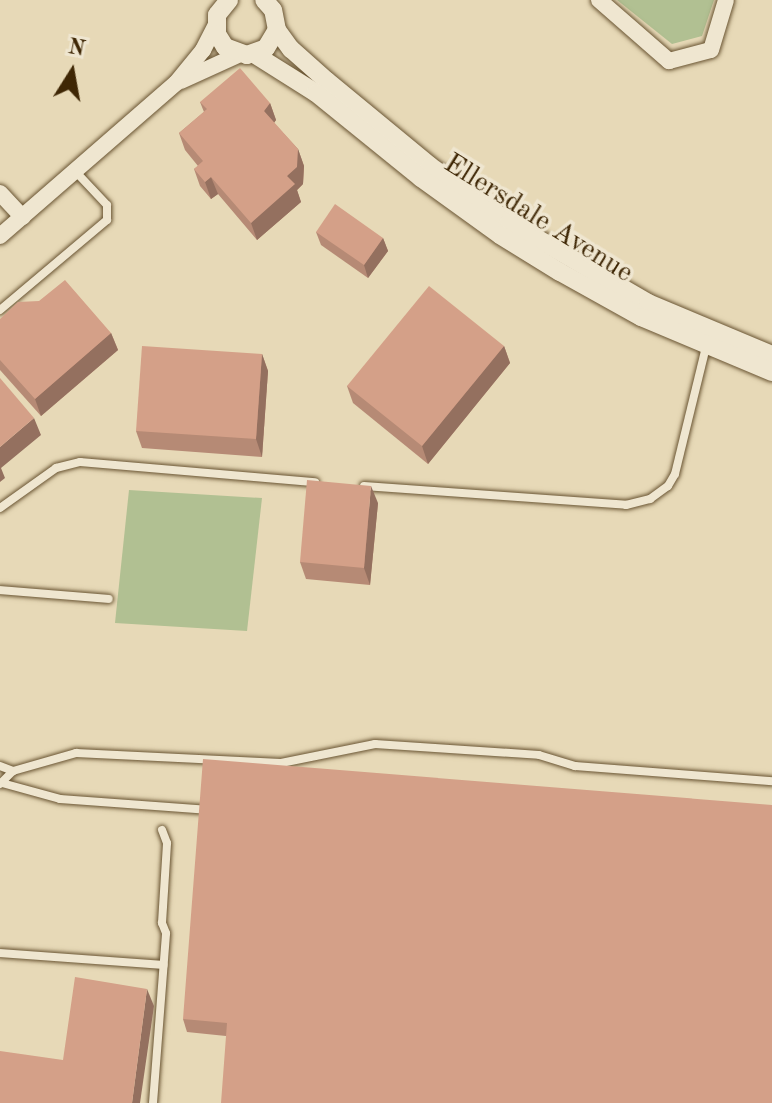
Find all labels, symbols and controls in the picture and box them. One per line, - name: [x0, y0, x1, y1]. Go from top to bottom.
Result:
- north arrow: [32, 32, 112, 112]
- text: N: [66, 36, 87, 61]
- street label: Ellersdale Avenue: [437, 147, 639, 291]

